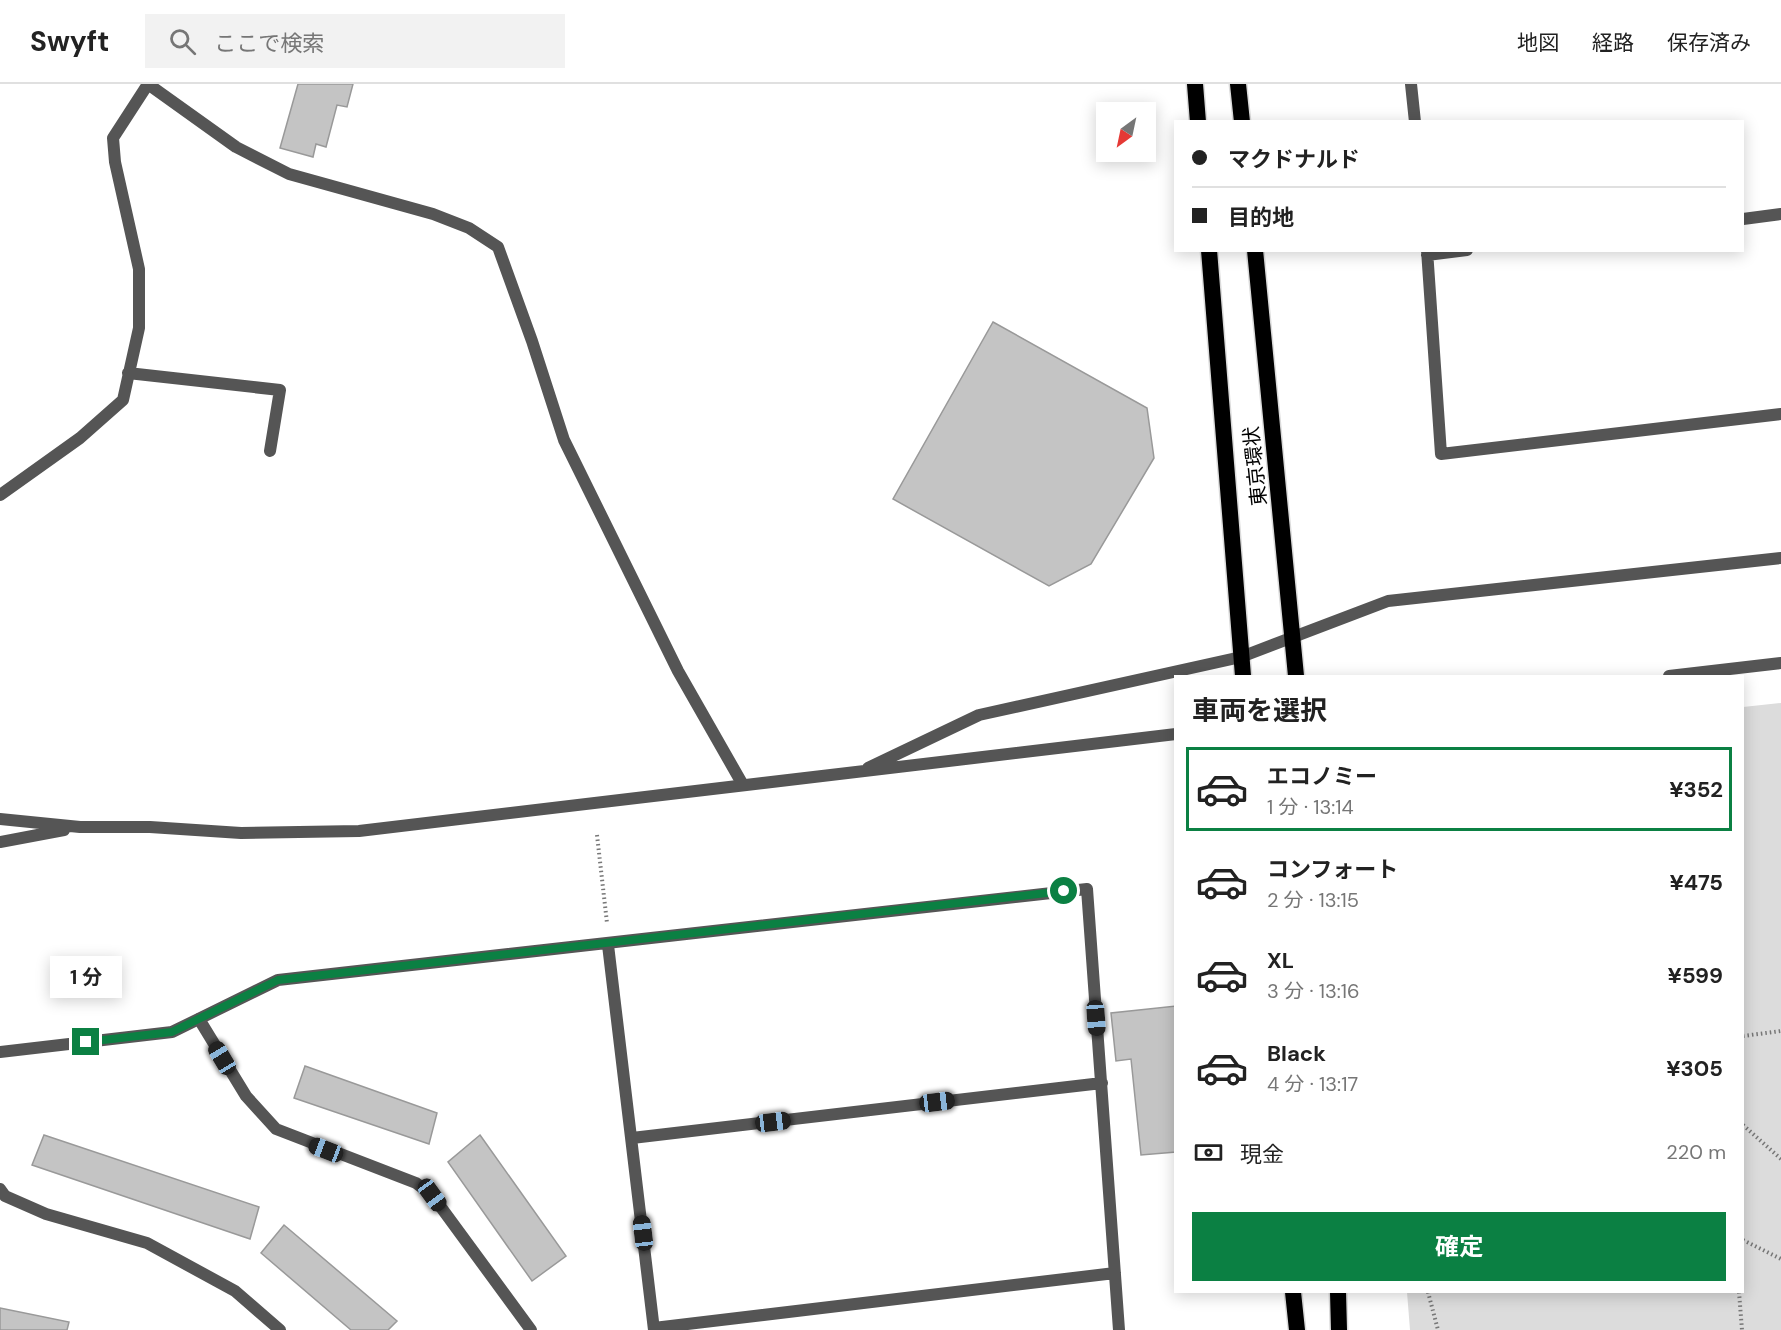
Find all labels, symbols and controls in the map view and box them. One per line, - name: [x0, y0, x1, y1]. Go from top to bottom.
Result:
- search box: [145, 14, 565, 68]
- text: Swyft: [30, 23, 109, 60]
- icon: search: [166, 25, 199, 58]
- text: ここで検索: [214, 29, 324, 58]
- text: 地図: [1517, 29, 1559, 57]
- text: 経路: [1592, 29, 1634, 57]
- text: 保存済み: [1667, 29, 1751, 57]
- north arrow: [1096, 102, 1156, 162]
- map controls: [1096, 102, 1156, 162]
- text: マクドナルド: [1228, 145, 1360, 174]
- text: 目的地: [1228, 203, 1294, 232]
- street label: 東京環状: [1238, 425, 1272, 507]
- text: 車両を選択: [1192, 693, 1327, 728]
- icon: car: [1195, 762, 1249, 816]
- text: エコノミー: [1267, 762, 1377, 791]
- text: ¥352: [1669, 775, 1723, 804]
- text: 1 分 · 13:14: [1267, 794, 1354, 820]
- icon: car: [1195, 855, 1249, 909]
- text: コンフォート: [1267, 855, 1398, 884]
- text: ¥475: [1669, 868, 1723, 897]
- route start: [1050, 877, 1077, 904]
- text: 2 分 · 13:15: [1267, 887, 1359, 913]
- text: XL: [1267, 946, 1294, 975]
- icon: car: [1195, 948, 1249, 1002]
- callout: 1 分: [50, 955, 122, 997]
- text: ¥599: [1668, 961, 1723, 990]
- text: 1 分: [70, 964, 102, 990]
- text: 3 分 · 13:16: [1267, 978, 1360, 1004]
- car: [1086, 999, 1106, 1037]
- route end: [72, 1028, 99, 1055]
- car: [205, 1038, 239, 1078]
- text: Black: [1267, 1039, 1326, 1068]
- icon: car: [1195, 1041, 1249, 1095]
- text: ¥305: [1666, 1054, 1723, 1083]
- text: 4 分 · 13:17: [1267, 1071, 1358, 1097]
- car: [918, 1091, 956, 1113]
- car: [754, 1111, 792, 1133]
- car: [306, 1135, 346, 1165]
- icon: cash: [1192, 1136, 1225, 1169]
- text: 220 m: [1666, 1139, 1726, 1165]
- text: 現金: [1240, 1140, 1284, 1169]
- car: [414, 1175, 450, 1215]
- button: 確定: [1192, 1212, 1726, 1281]
- car: [632, 1214, 654, 1252]

